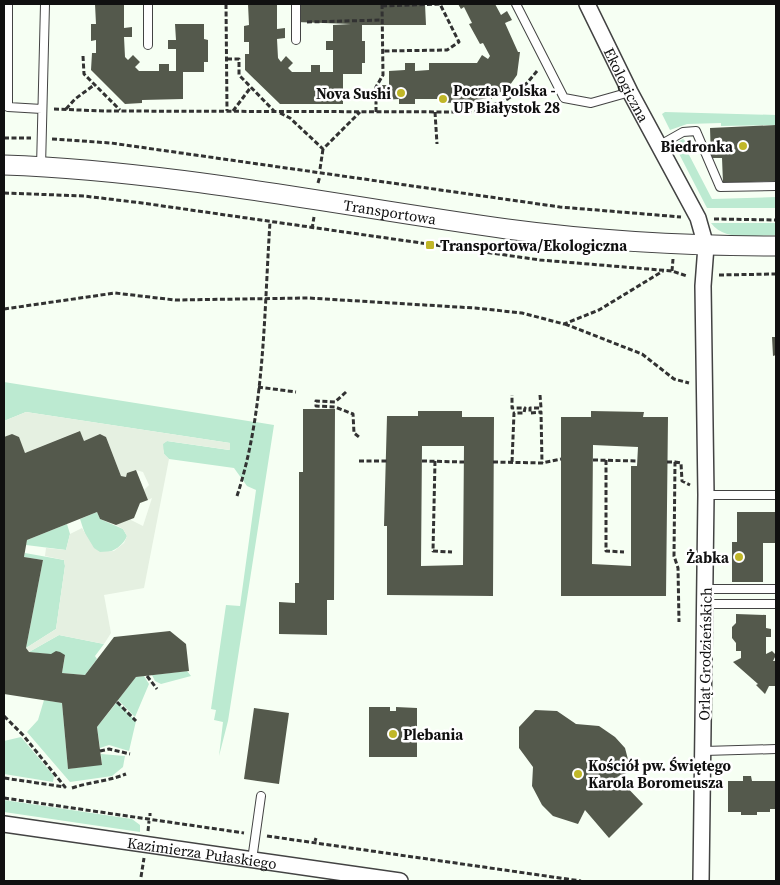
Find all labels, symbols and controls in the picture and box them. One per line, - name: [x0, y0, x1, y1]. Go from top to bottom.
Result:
- street label: Ekologiczna: [599, 44, 655, 126]
- place label: Poczta Polska - UP Białystok 28: [453, 80, 560, 118]
- place label: Nova Sushi: [316, 83, 391, 104]
- marker: Nova Sushi: [395, 87, 407, 99]
- marker: Poczta Polska - UP Białystok 28: [437, 93, 449, 105]
- place label: Biedronka: [660, 136, 734, 157]
- marker: Biedronka: [737, 140, 749, 152]
- street label: Transportowa: [342, 194, 438, 229]
- place label: Transportowa/Ekologiczna: [440, 235, 628, 256]
- marker: Transportowa/Ekologiczna: [424, 239, 436, 251]
- place label: Żabka: [687, 547, 730, 568]
- marker: Żabka: [733, 551, 745, 563]
- street label: Orląt Grodzieńskich: [693, 587, 717, 721]
- place label: Plebania: [403, 724, 464, 745]
- marker: Plebania: [387, 728, 399, 740]
- place label: Kościół pw. Świętego Karola Boromeusza: [588, 755, 732, 793]
- marker: Kościół pw. Świętego Karola Boromeusza: [572, 768, 584, 780]
- street label: Kazimierza Pułaskiego: [126, 831, 278, 874]

